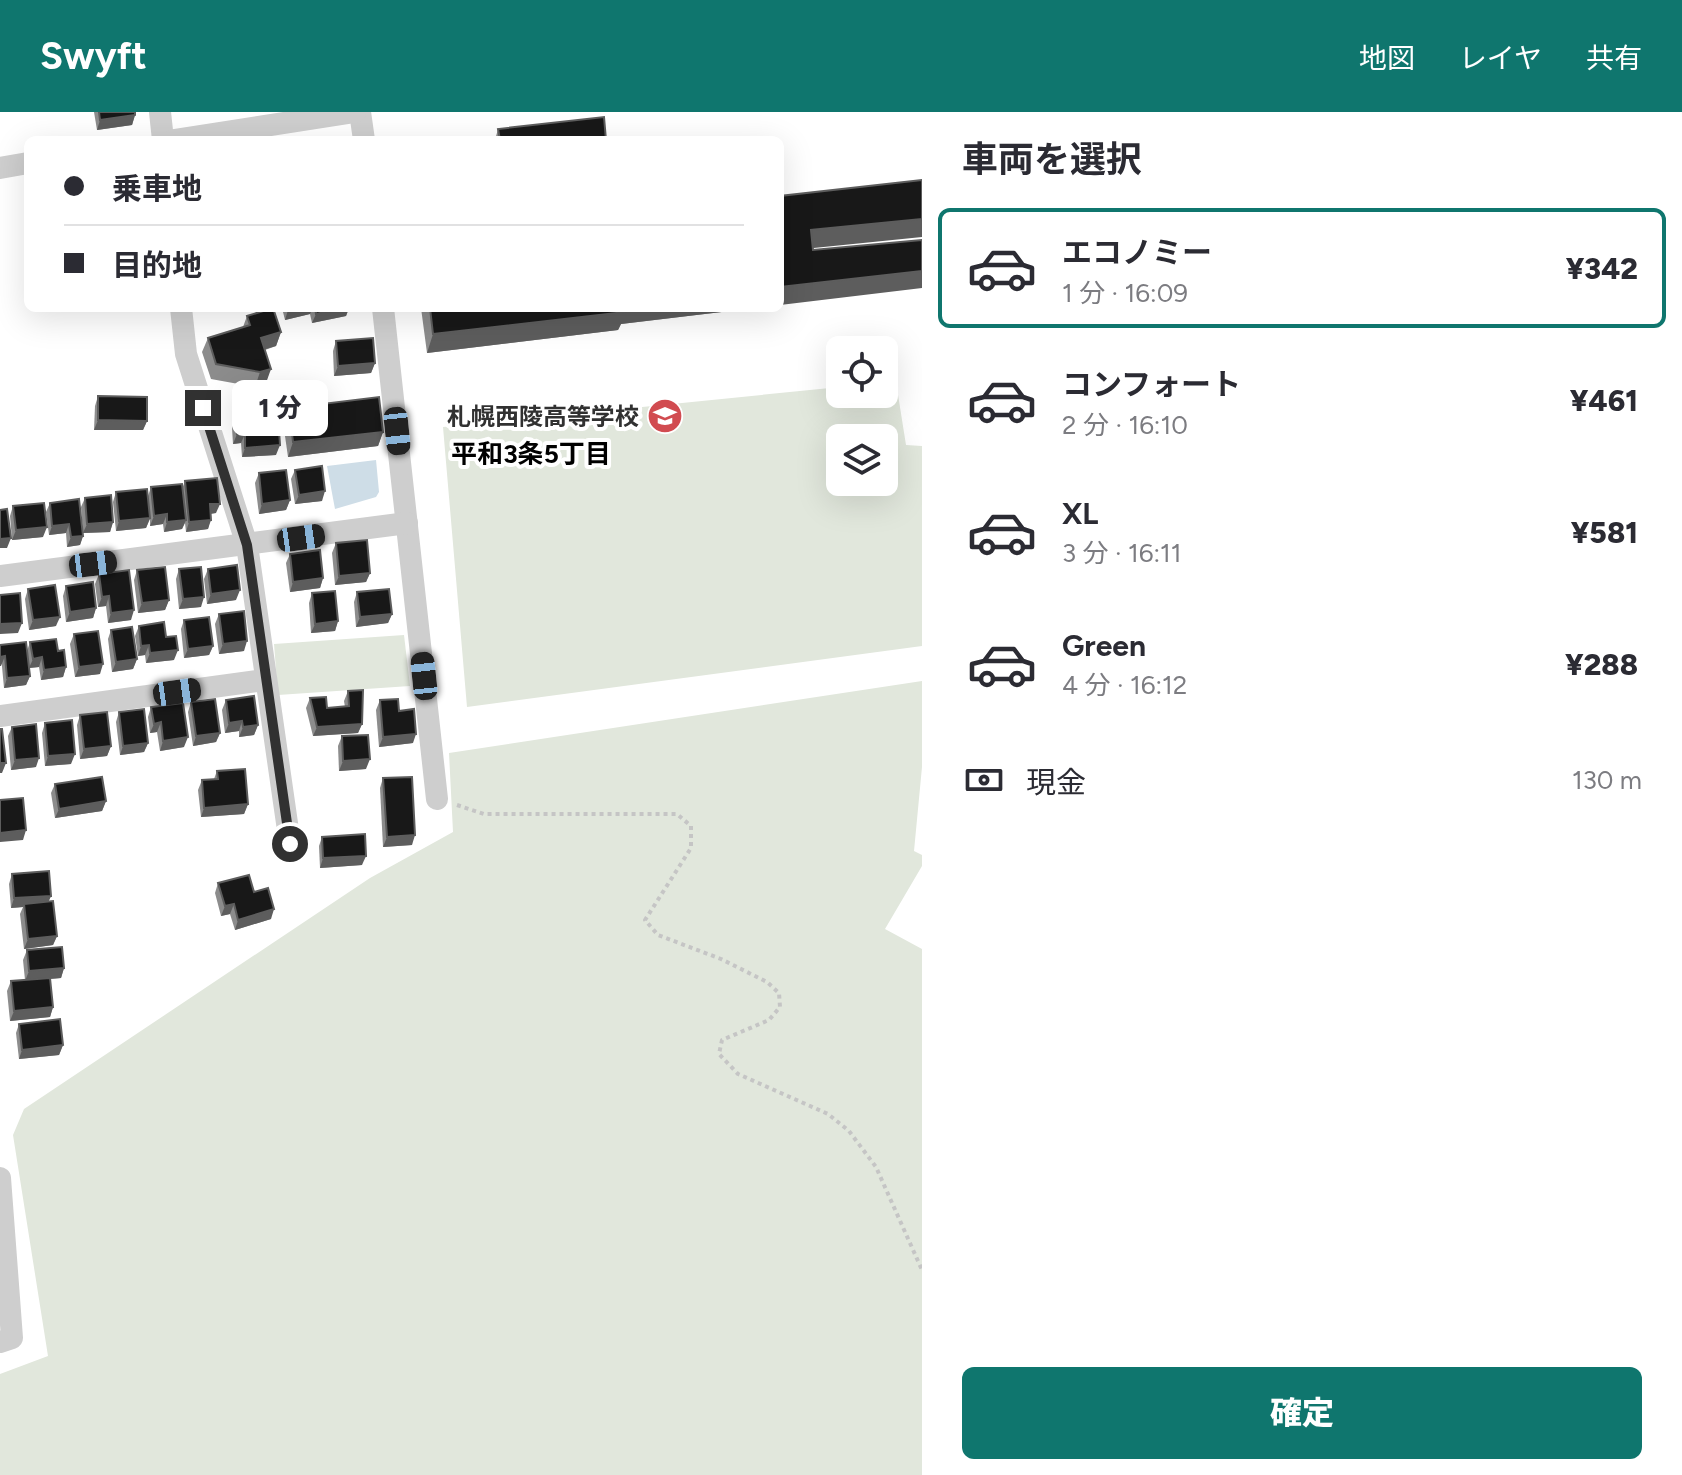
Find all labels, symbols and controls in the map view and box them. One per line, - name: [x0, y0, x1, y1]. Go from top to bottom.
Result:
- text: Swyft: [40, 33, 147, 79]
- text: 地図: [1359, 41, 1415, 75]
- text: レイヤ: [1459, 41, 1542, 75]
- text: 共有: [1586, 41, 1642, 75]
- text: 車両を選択: [962, 138, 1142, 181]
- text: 乗車地: [112, 170, 202, 207]
- icon: car: [966, 232, 1038, 304]
- text: エコノミー: [1062, 234, 1212, 271]
- text: 目的地: [112, 247, 202, 284]
- text: ¥342: [1566, 250, 1638, 287]
- text: 1 分 · 16:09: [1062, 277, 1188, 309]
- map controls: [826, 336, 898, 496]
- button: locate: [826, 336, 898, 408]
- icon: car: [966, 364, 1038, 436]
- text: コンフォート: [1062, 366, 1241, 403]
- callout: 1 分: [231, 380, 327, 436]
- text: ¥461: [1570, 382, 1638, 419]
- route end: [185, 390, 221, 426]
- text: 1 分: [258, 392, 302, 424]
- school or university icon: 札幌西陵高等学校: [646, 397, 684, 435]
- place label: 札幌西陵高等学校: [447, 402, 639, 431]
- car: [383, 406, 411, 456]
- text: 2 分 · 16:10: [1062, 409, 1188, 441]
- button: layers: [826, 424, 898, 496]
- district label: 平和3条5丁目: [451, 438, 611, 470]
- text: XL: [1062, 495, 1098, 532]
- icon: car: [966, 496, 1038, 568]
- text: ¥581: [1571, 514, 1638, 551]
- car: [276, 523, 326, 553]
- text: 3 分 · 16:11: [1062, 537, 1182, 569]
- car: [68, 549, 118, 579]
- text: Green: [1062, 627, 1146, 664]
- icon: car: [966, 628, 1038, 700]
- text: ¥288: [1565, 646, 1638, 683]
- car: [410, 651, 438, 701]
- text: 4 分 · 16:12: [1062, 669, 1187, 701]
- car: [152, 677, 202, 707]
- icon: cash: [962, 758, 1006, 802]
- text: 現金: [1026, 764, 1086, 801]
- text: 130 m: [1572, 764, 1642, 796]
- route start: [272, 826, 308, 862]
- button: 確定: [962, 1367, 1642, 1459]

